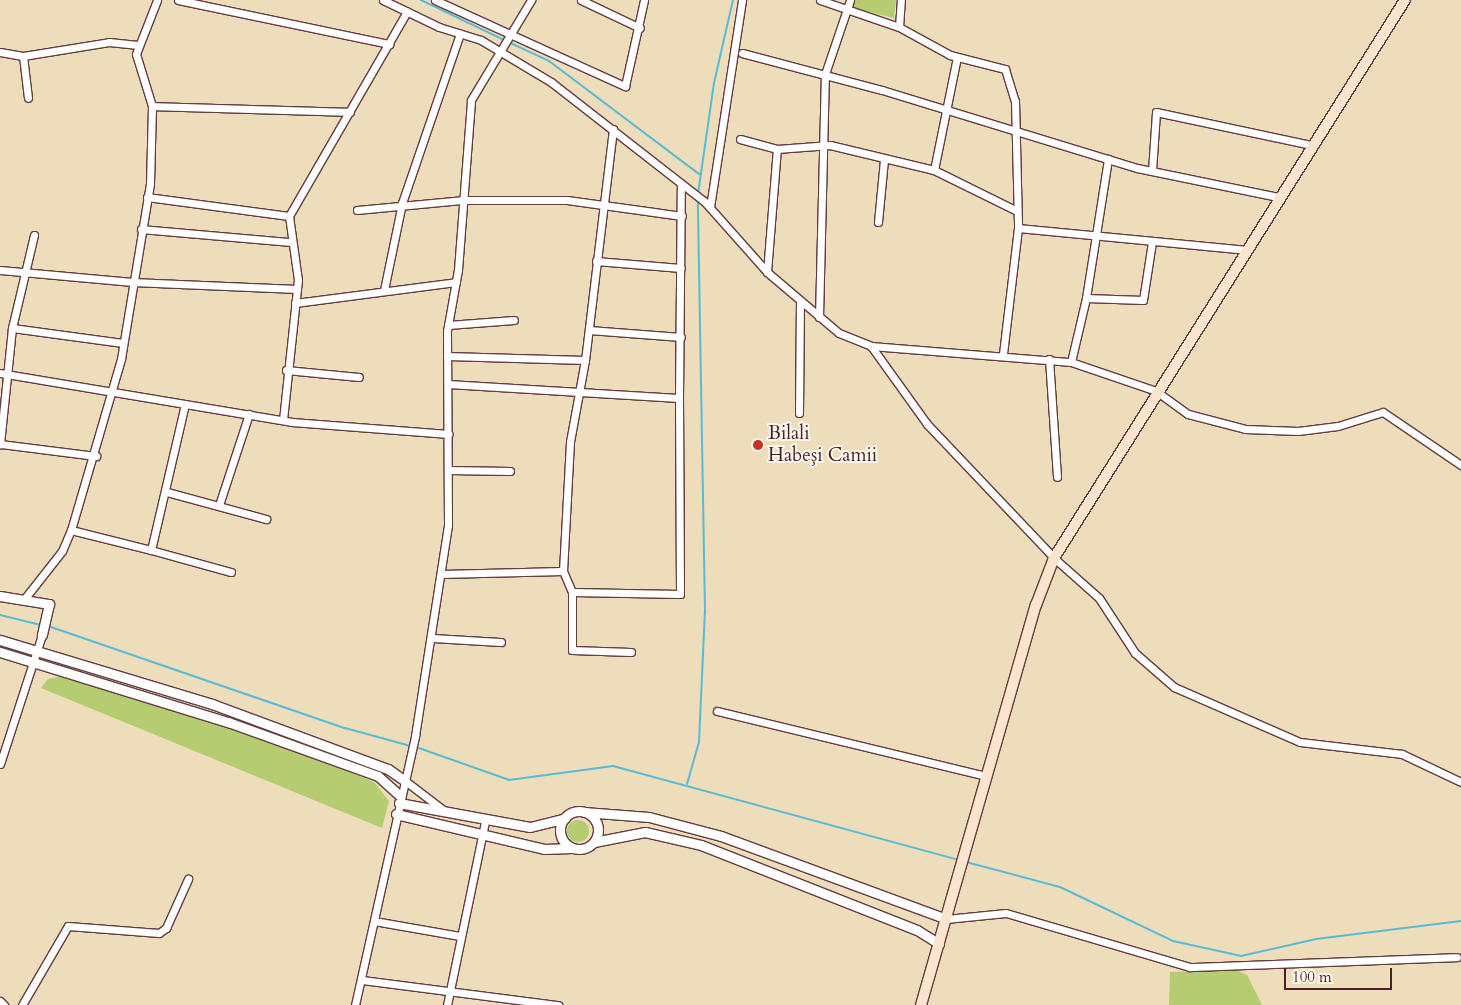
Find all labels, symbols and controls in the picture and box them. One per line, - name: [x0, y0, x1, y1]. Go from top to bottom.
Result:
- place label: Bilali Habeşi Camii: [768, 423, 877, 467]
- marker: Bilali Habeşi Camii: [752, 439, 764, 451]
- scale bar: [1286, 958, 1394, 990]
- text: 100 m: [1292, 967, 1332, 987]

